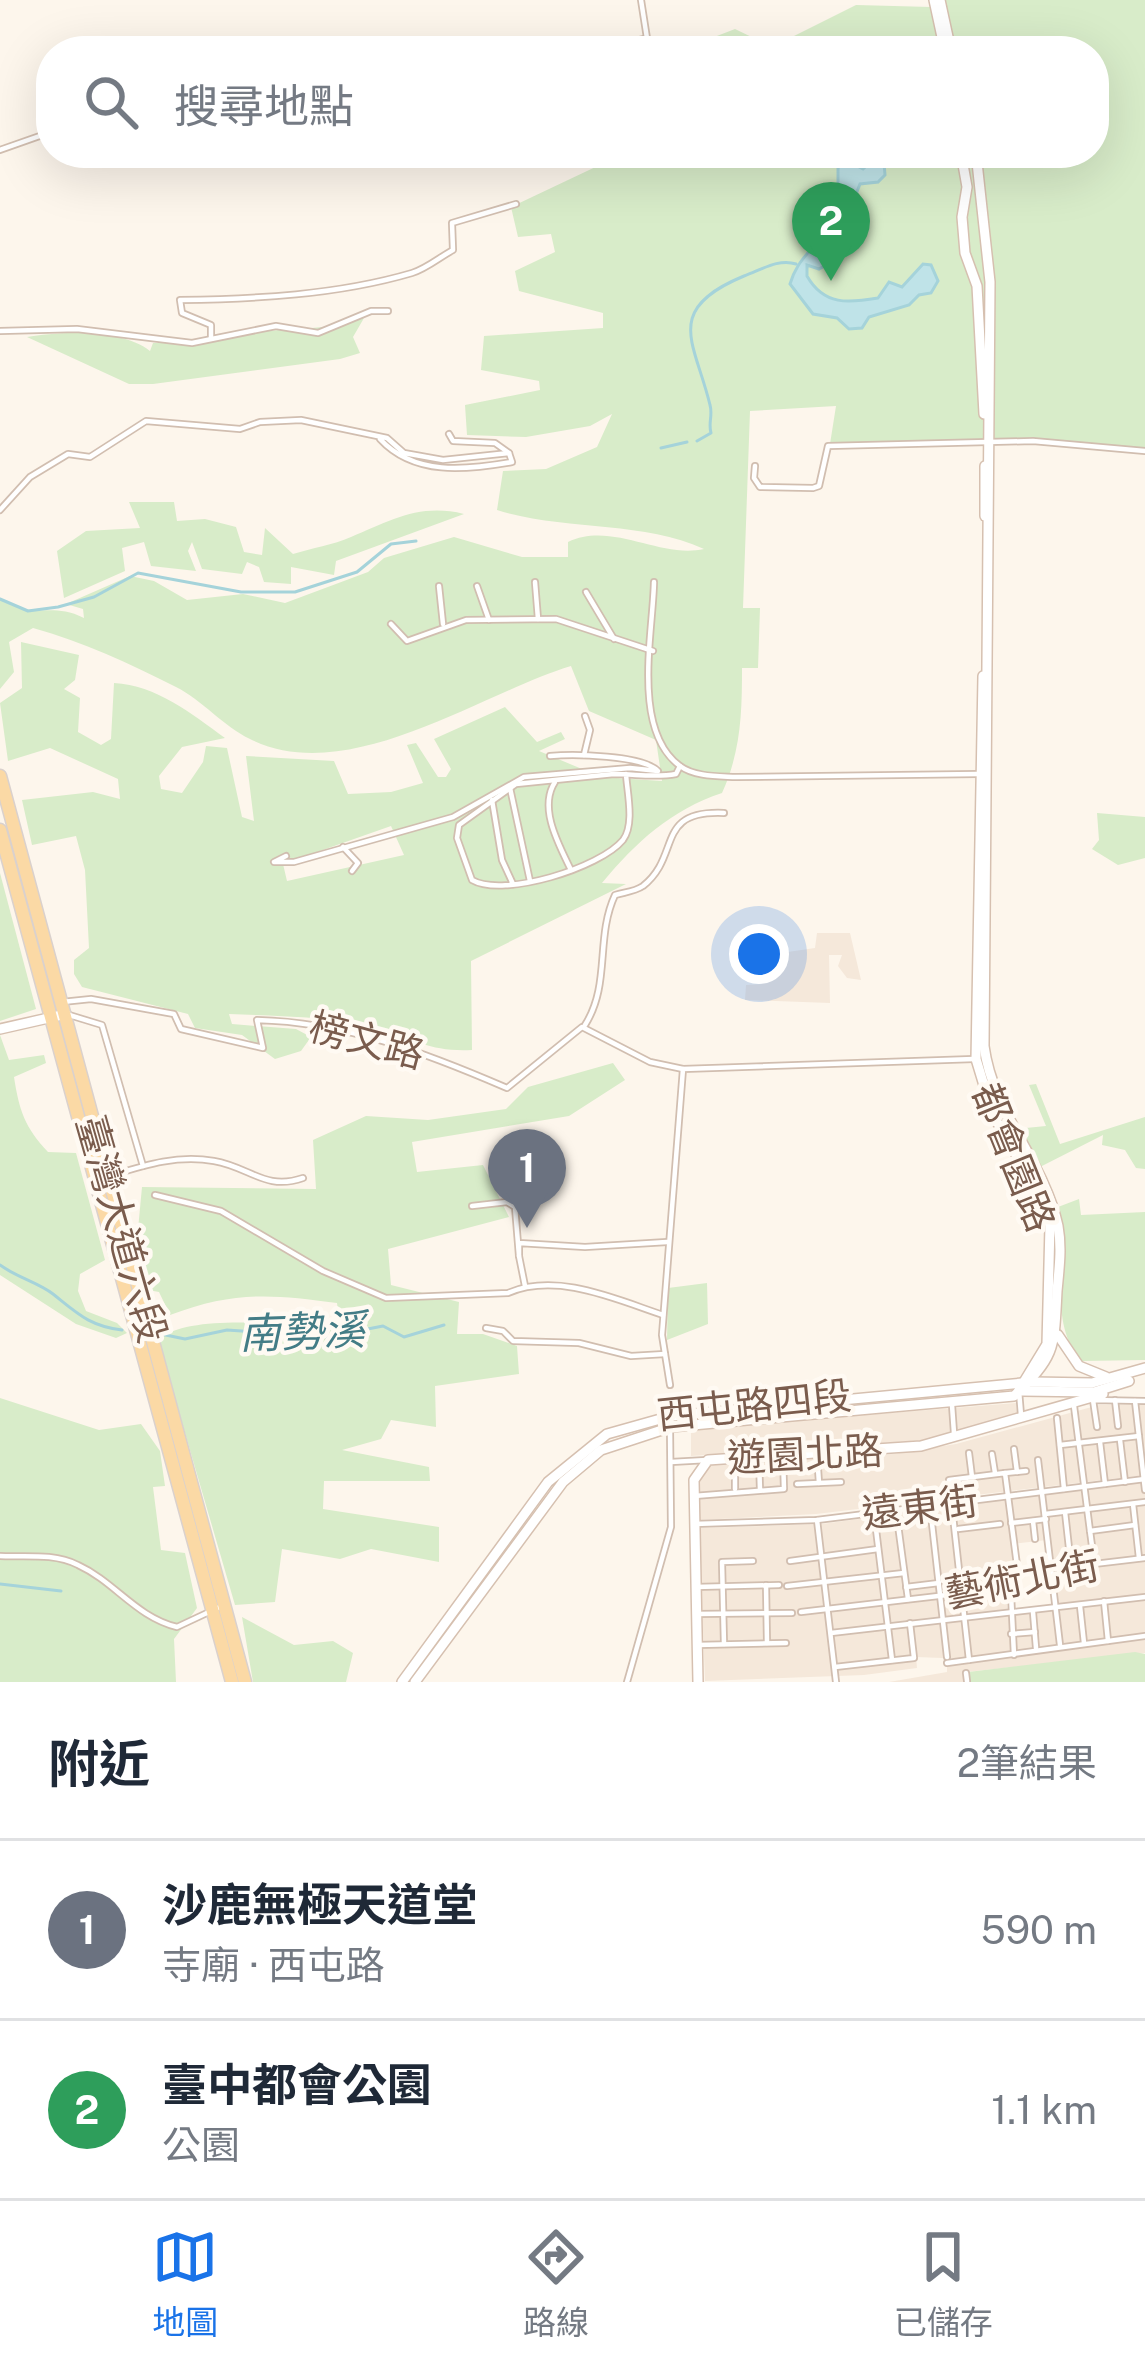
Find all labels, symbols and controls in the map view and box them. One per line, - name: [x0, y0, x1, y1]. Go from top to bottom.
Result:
- search box: [36, 36, 1109, 168]
- icon: search: [78, 69, 144, 135]
- text: 搜尋地點: [174, 79, 354, 132]
- pin: 2: [792, 182, 870, 281]
- your location: [729, 924, 789, 984]
- street label: 榜文路: [305, 1003, 429, 1077]
- street label: 都會園路: [963, 1076, 1065, 1238]
- street label: 臺灣大道六段: [68, 1110, 176, 1348]
- pin: 1: [488, 1129, 566, 1228]
- water label: 南勢溪: [238, 1304, 371, 1358]
- street label: 西屯路四段: [655, 1372, 853, 1438]
- street label: 遊園北路: [726, 1427, 884, 1481]
- street label: 遠東街: [859, 1477, 981, 1537]
- street label: 藝術北街: [941, 1542, 1103, 1616]
- text: 附近: [48, 1734, 150, 1793]
- text: 2筆結果: [957, 1740, 1097, 1786]
- text: 沙鹿無極天道堂: [162, 1878, 477, 1931]
- text: 1: [79, 1907, 95, 1953]
- text: 590 m: [981, 1907, 1097, 1953]
- text: 寺廟 · 西屯路: [162, 1942, 385, 1988]
- text: 臺中都會公園: [162, 2058, 432, 2111]
- text: 2: [75, 2087, 99, 2133]
- text: 1.1 km: [991, 2087, 1097, 2133]
- text: 公園: [162, 2122, 240, 2168]
- tab: 地圖: [152, 2224, 218, 2344]
- tab: 路線: [523, 2224, 589, 2344]
- tab: 已儲存: [894, 2224, 993, 2344]

